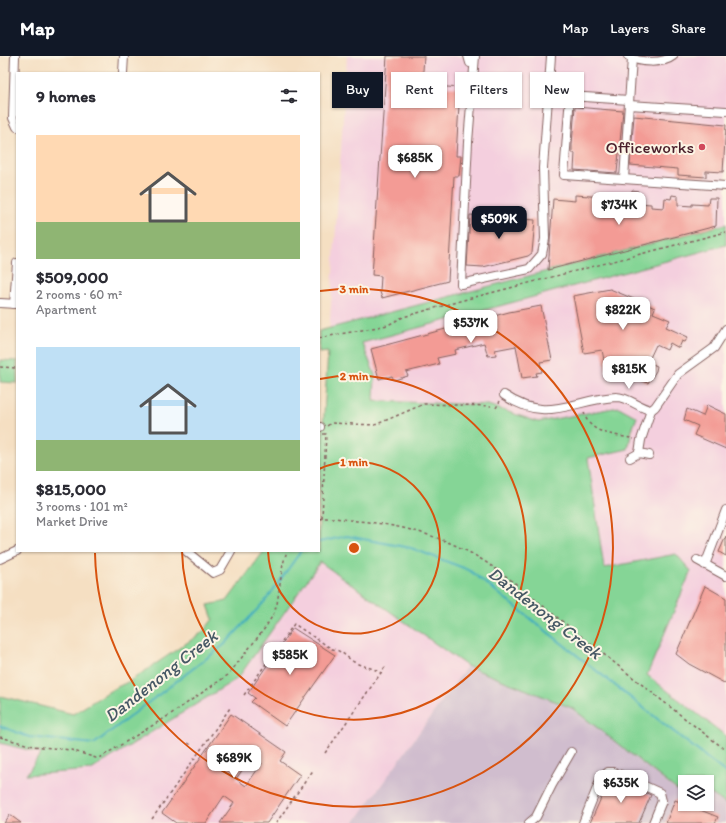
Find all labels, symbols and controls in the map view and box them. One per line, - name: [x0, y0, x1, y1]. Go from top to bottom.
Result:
- text: Map: [20, 17, 55, 40]
- text: Map: [563, 20, 588, 37]
- text: Layers: [610, 20, 649, 37]
- text: Share: [671, 20, 706, 37]
- chip: Buy: [332, 72, 383, 108]
- chip: Rent: [391, 72, 447, 108]
- chip: Filters: [455, 72, 522, 108]
- chip: New: [530, 72, 584, 108]
- icon: filters: [278, 85, 300, 107]
- text: 9 homes: [36, 86, 96, 106]
- place label: Officeworks: [606, 137, 694, 157]
- marker: Officeworks: [697, 142, 707, 152]
- pin: $685K: [387, 145, 443, 179]
- text: $685K: [397, 150, 433, 165]
- icon: home: [132, 161, 204, 233]
- pin: $734K: [591, 192, 647, 226]
- text: $734K: [601, 197, 637, 212]
- pin: $509K: [471, 206, 527, 240]
- text: $509K: [481, 211, 517, 226]
- text: $509,000: [36, 267, 108, 287]
- text: 3 min: [340, 282, 369, 296]
- text: 2 rooms · 60 m²: [36, 287, 122, 302]
- pin: $822K: [595, 297, 651, 331]
- text: Apartment: [36, 302, 97, 317]
- text: $822K: [605, 302, 641, 317]
- pin: $537K: [443, 310, 499, 344]
- text: $537K: [453, 315, 489, 330]
- pin: $815K: [601, 356, 657, 390]
- text: $815K: [612, 361, 646, 376]
- text: 2 min: [340, 369, 369, 383]
- icon: home: [132, 373, 204, 445]
- text: 1 min: [340, 455, 369, 469]
- text: $815,000: [36, 479, 106, 499]
- text: 3 rooms · 101 m²: [36, 499, 128, 514]
- text: Market Drive: [36, 514, 108, 529]
- centre of rings: [347, 541, 361, 555]
- water label: Dandenong Creek: [484, 562, 607, 665]
- water label: Dandenong Creek: [100, 624, 223, 727]
- pin: $585K: [262, 642, 318, 676]
- text: $585K: [272, 647, 308, 662]
- pin: $689K: [206, 745, 262, 779]
- text: $689K: [216, 750, 252, 765]
- pin: $635K: [593, 770, 649, 804]
- text: $635K: [603, 775, 639, 790]
- map controls: [678, 775, 714, 811]
- button: layers: [678, 775, 714, 811]

